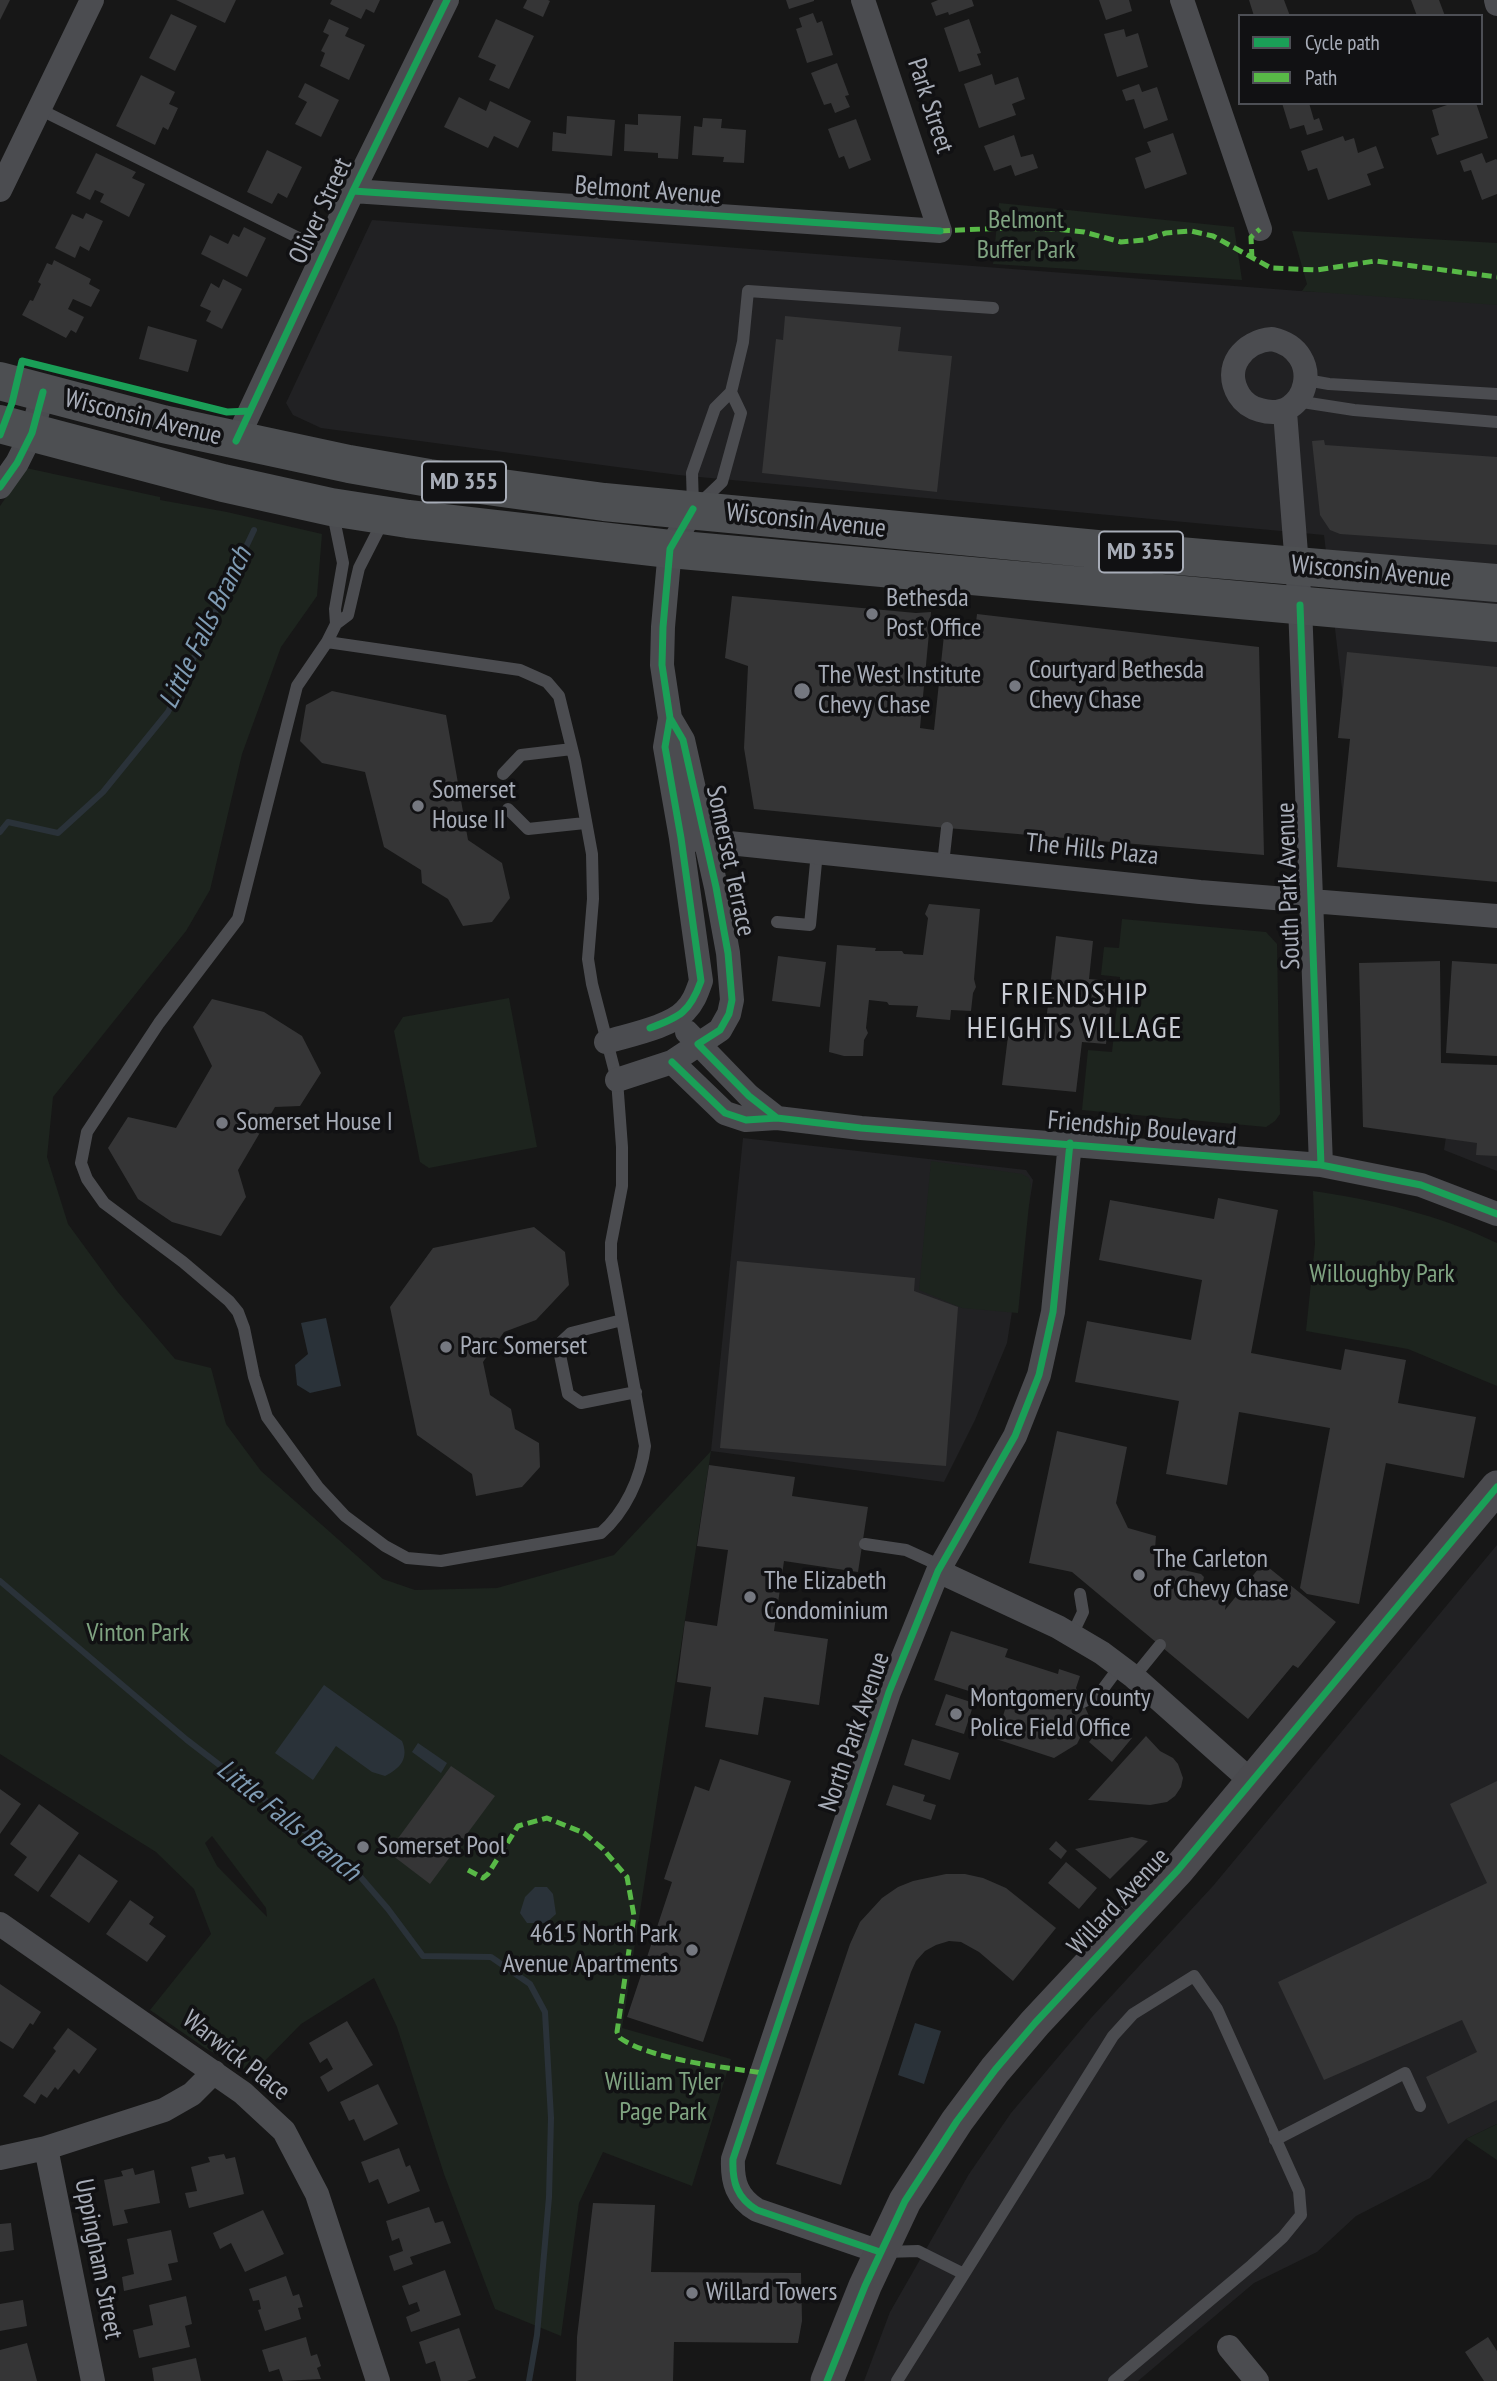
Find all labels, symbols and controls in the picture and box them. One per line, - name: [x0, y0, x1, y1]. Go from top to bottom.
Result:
- legend: [1238, 14, 1483, 105]
- text: Cycle path: [1305, 29, 1380, 56]
- street label: Park Street: [900, 55, 960, 157]
- text: Path: [1305, 64, 1337, 91]
- street label: Oliver Street: [283, 153, 359, 269]
- street label: Belmont Avenue: [574, 170, 722, 212]
- park label: Belmont Buffer Park: [977, 205, 1075, 266]
- street label: Wisconsin Avenue: [61, 383, 225, 453]
- road number: MD 355: [422, 462, 506, 503]
- street label: Wisconsin Avenue: [725, 497, 887, 545]
- road number: MD 355: [1099, 532, 1183, 572]
- water label: Little Falls Branch: [153, 542, 259, 714]
- street label: Wisconsin Avenue: [1290, 549, 1452, 595]
- place label: Bethesda Post Office: [886, 583, 982, 644]
- marker: Bethesda Post Office: [864, 606, 880, 622]
- place label: Courtyard Bethesda Chevy Chase: [1029, 655, 1204, 716]
- place label: The West Institute Chevy Chase: [818, 660, 981, 722]
- marker: Courtyard Bethesda Chevy Chase: [1007, 678, 1023, 694]
- marker: The West Institute Chevy Chase: [792, 681, 812, 701]
- place label: Somerset House II: [432, 775, 516, 836]
- street label: Somerset Terrace: [699, 783, 761, 939]
- marker: Somerset House II: [410, 798, 426, 814]
- street label: South Park Avenue: [1270, 802, 1308, 970]
- street label: The Hills Plaza: [1024, 828, 1160, 872]
- district label: FRIENDSHIP HEIGHTS VILLAGE: [969, 977, 1181, 1048]
- street label: Friendship Boulevard: [1046, 1105, 1238, 1153]
- place label: Somerset House I: [236, 1107, 393, 1139]
- marker: Somerset House I: [214, 1115, 230, 1131]
- park label: Willoughby Park: [1309, 1259, 1455, 1291]
- place label: Parc Somerset: [460, 1331, 587, 1363]
- marker: Parc Somerset: [438, 1339, 454, 1355]
- place label: The Carleton of Chevy Chase: [1153, 1544, 1289, 1606]
- place label: The Elizabeth Condominium: [764, 1566, 888, 1628]
- marker: The Carleton of Chevy Chase: [1131, 1567, 1147, 1583]
- marker: The Elizabeth Condominium: [742, 1589, 758, 1605]
- park label: Vinton Park: [87, 1618, 189, 1650]
- street label: North Park Avenue: [813, 1648, 897, 1816]
- place label: Montgomery County Police Field Office: [970, 1683, 1151, 1744]
- marker: Montgomery County Police Field Office: [948, 1706, 964, 1722]
- water label: Little Falls Branch: [209, 1753, 367, 1889]
- place label: Somerset Pool: [377, 1831, 506, 1863]
- marker: Somerset Pool: [355, 1839, 371, 1855]
- street label: Willard Avenue: [1061, 1842, 1177, 1962]
- place label: 4615 North Park Avenue Apartments: [503, 1919, 678, 1980]
- marker: 4615 North Park Avenue Apartments: [684, 1942, 700, 1958]
- street label: Warwick Place: [176, 2004, 296, 2108]
- park label: William Tyler Page Park: [605, 2067, 721, 2128]
- street label: Uppingham Street: [67, 2176, 129, 2342]
- place label: Willard Towers: [706, 2277, 837, 2309]
- marker: Willard Towers: [684, 2285, 700, 2301]

